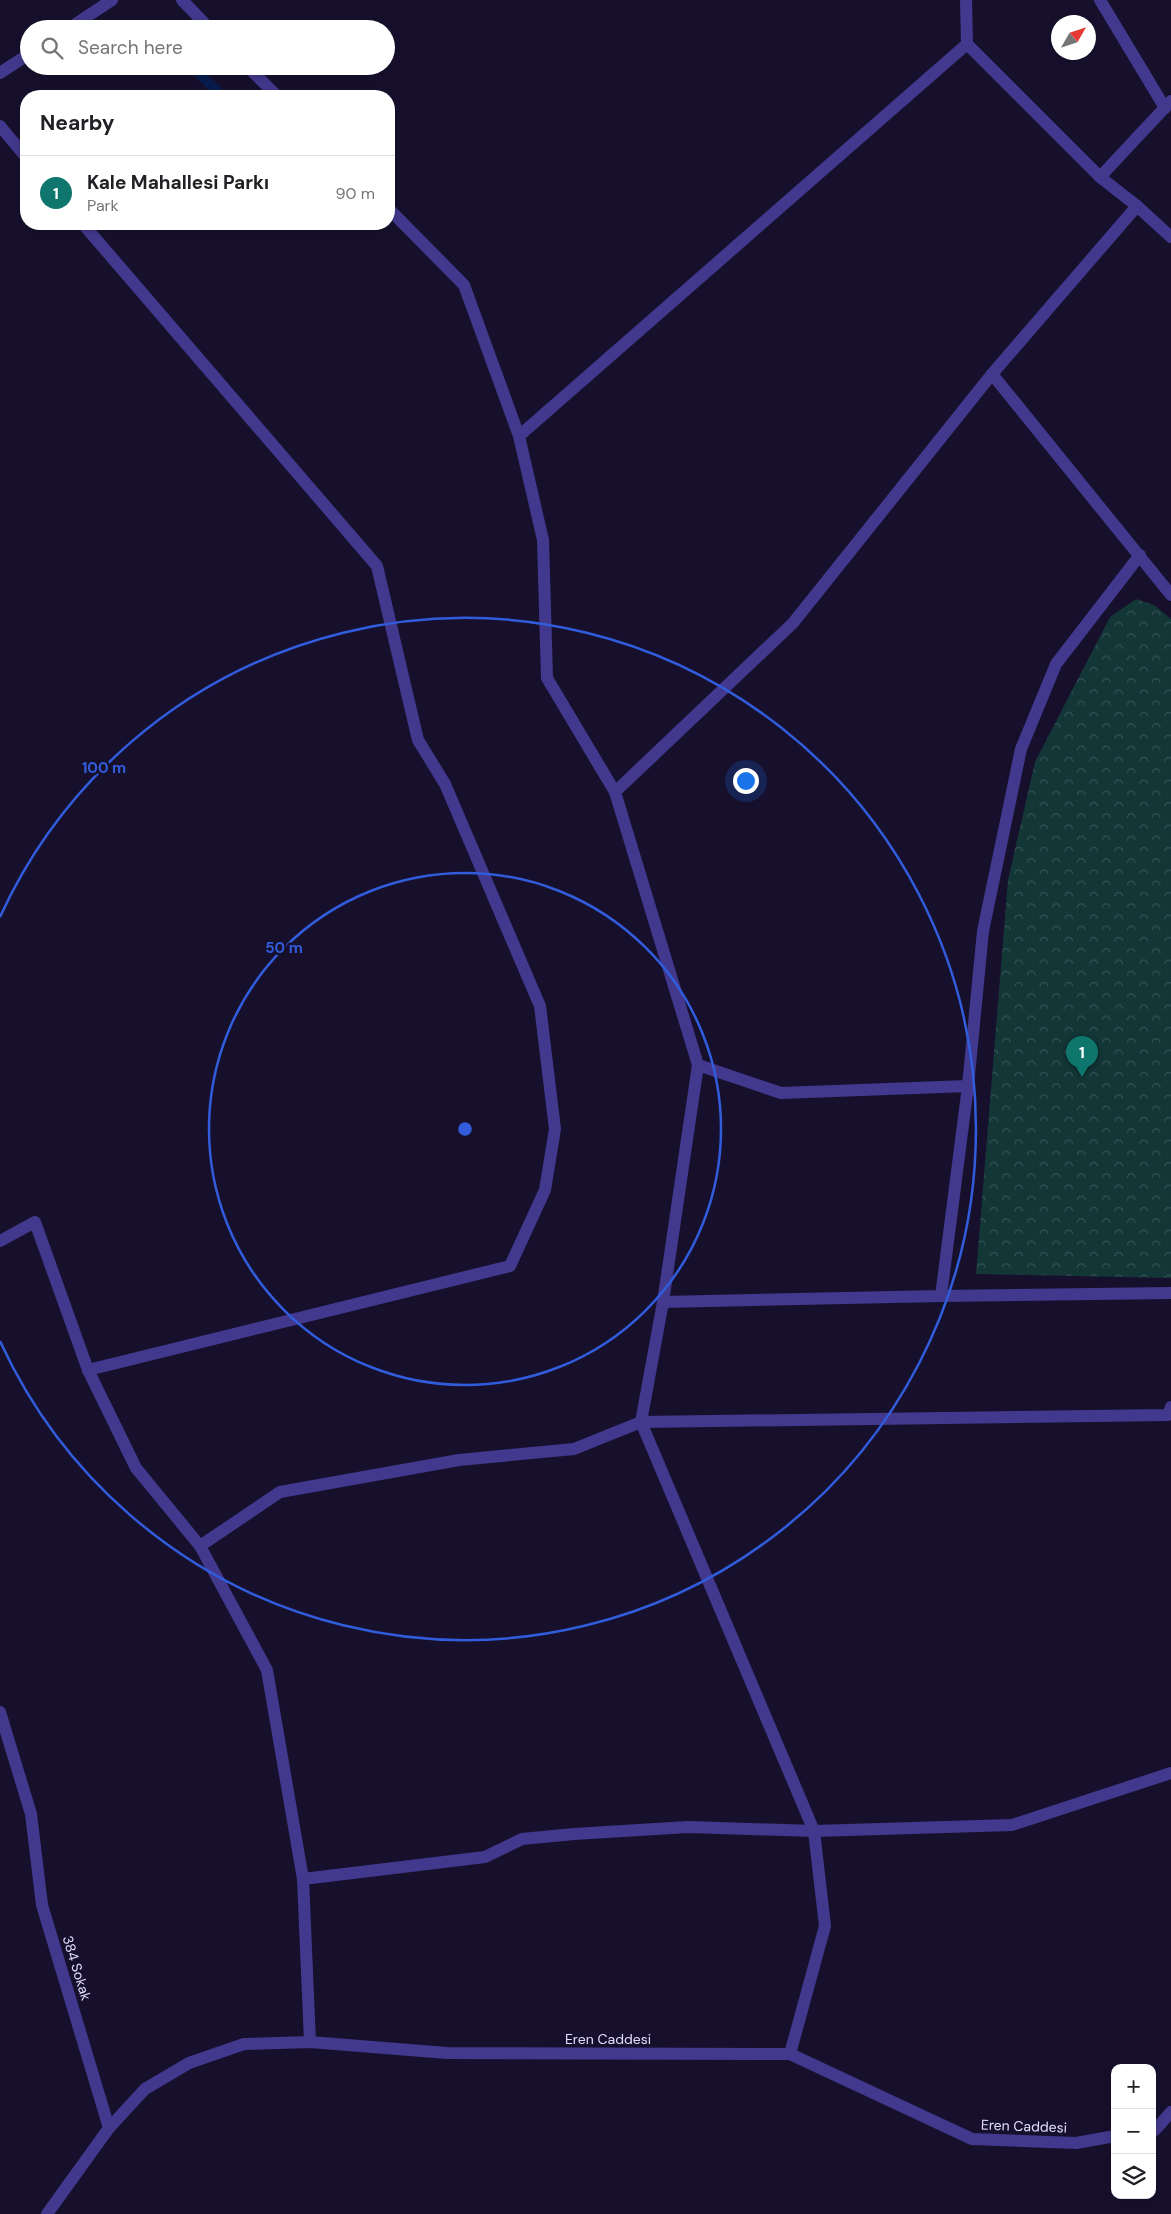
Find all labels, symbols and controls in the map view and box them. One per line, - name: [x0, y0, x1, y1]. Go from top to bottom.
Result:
- north arrow: [1051, 15, 1096, 60]
- search box: [20, 20, 395, 75]
- icon: search: [38, 34, 66, 62]
- text: Search here: [78, 35, 183, 60]
- text: Nearby: [40, 109, 114, 137]
- text: Kale Mahallesi Parkı: [87, 170, 269, 195]
- text: 1: [53, 183, 59, 204]
- text: 90 m: [335, 183, 375, 204]
- text: Park: [87, 195, 119, 216]
- text: 100 m: [82, 758, 126, 778]
- your location: [733, 768, 759, 794]
- text: 50 m: [265, 938, 303, 958]
- pin: 1: [1066, 1036, 1098, 1077]
- centre of rings: [456, 1120, 474, 1138]
- street label: 384 Sokak: [59, 1933, 95, 2003]
- street label: Eren Caddesi: [565, 2030, 651, 2048]
- map controls: [1111, 2064, 1156, 2199]
- button: +: [1111, 2064, 1156, 2109]
- button: −: [1111, 2109, 1156, 2154]
- street label: Eren Caddesi: [981, 2116, 1067, 2136]
- button: layers: [1111, 2154, 1156, 2199]

